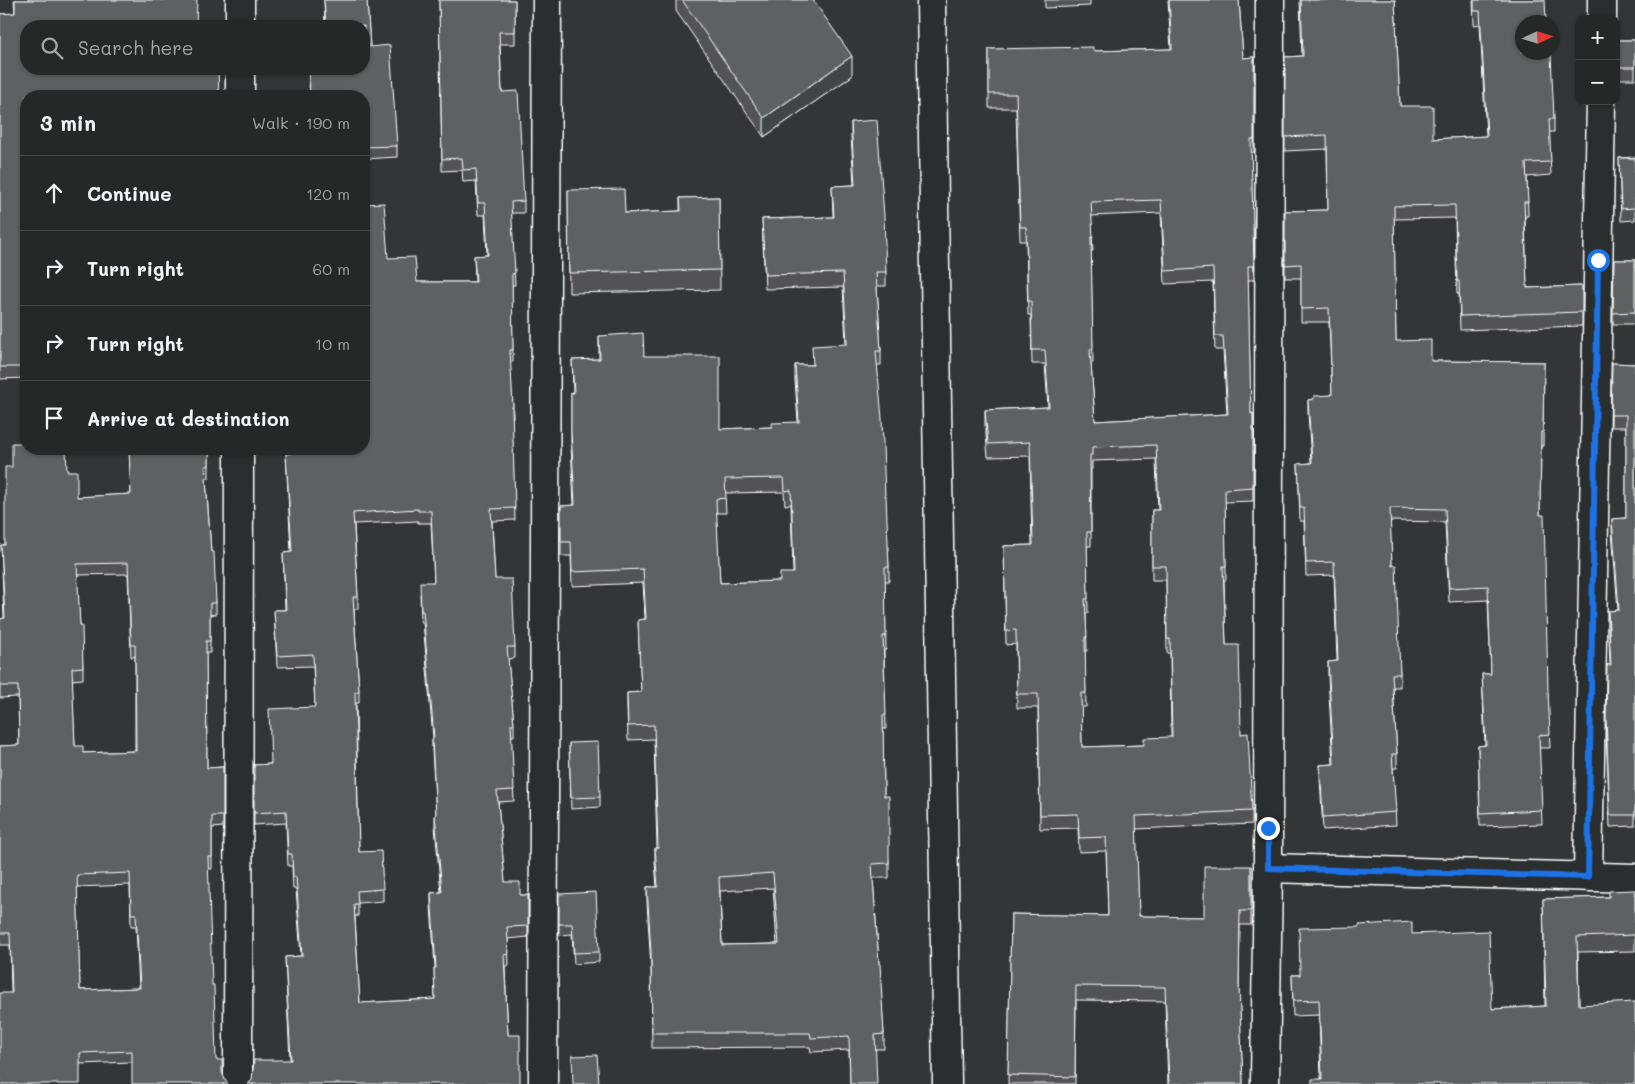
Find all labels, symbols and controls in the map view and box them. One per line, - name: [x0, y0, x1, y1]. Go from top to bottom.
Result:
- north arrow: [1515, 15, 1560, 60]
- map controls: [1575, 15, 1620, 105]
- button: +: [1575, 15, 1620, 60]
- search box: [20, 20, 370, 75]
- icon: search: [38, 34, 66, 62]
- text: Search here: [78, 35, 194, 60]
- button: −: [1575, 60, 1620, 105]
- text: 3 min: [40, 109, 96, 136]
- text: Walk · 190 m: [252, 112, 350, 133]
- icon: ahead: [40, 179, 68, 207]
- text: Continue: [87, 181, 172, 206]
- text: 120 m: [306, 183, 350, 204]
- route start: [1587, 249, 1610, 272]
- icon: right: [40, 254, 68, 282]
- text: Turn right: [87, 256, 184, 281]
- text: 60 m: [313, 258, 350, 279]
- icon: right: [40, 329, 68, 357]
- text: Turn right: [87, 331, 184, 356]
- text: 10 m: [315, 333, 350, 354]
- icon: arrive: [40, 404, 68, 432]
- text: Arrive at destination: [87, 406, 290, 431]
- route end: [1257, 817, 1280, 840]

